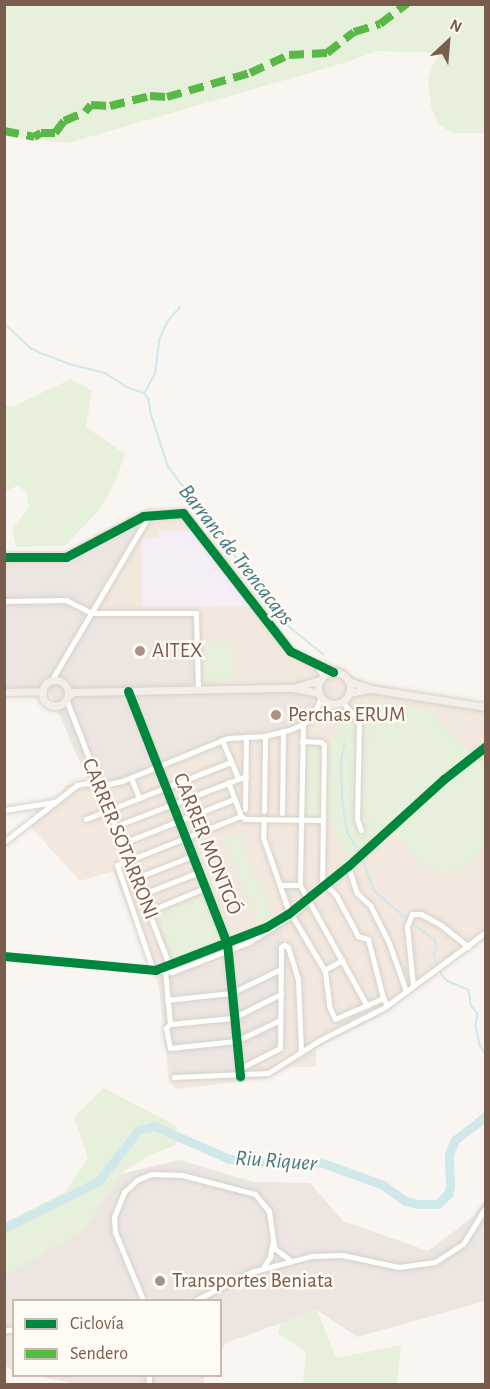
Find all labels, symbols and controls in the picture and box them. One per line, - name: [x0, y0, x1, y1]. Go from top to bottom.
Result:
- north arrow: [418, 12, 478, 72]
- text: N: [447, 16, 464, 35]
- water label: Barranc de Trencacaps: [173, 479, 299, 631]
- place label: AITEX: [152, 638, 202, 664]
- marker: AITEX: [133, 644, 147, 658]
- place label: Perchas ERUM: [288, 702, 405, 728]
- marker: Perchas ERUM: [269, 708, 283, 722]
- street label: CARRER SOTARRONI: [76, 755, 164, 923]
- street label: CARRER MONTGÓ: [167, 769, 247, 919]
- water label: Riu Riquer: [234, 1145, 318, 1177]
- place label: Transportes Beniata: [172, 1268, 333, 1294]
- marker: Transportes Beniata: [153, 1274, 167, 1288]
- legend: [12, 1299, 222, 1377]
- text: Ciclovía: [70, 1315, 124, 1333]
- text: Sendero: [70, 1345, 128, 1363]

